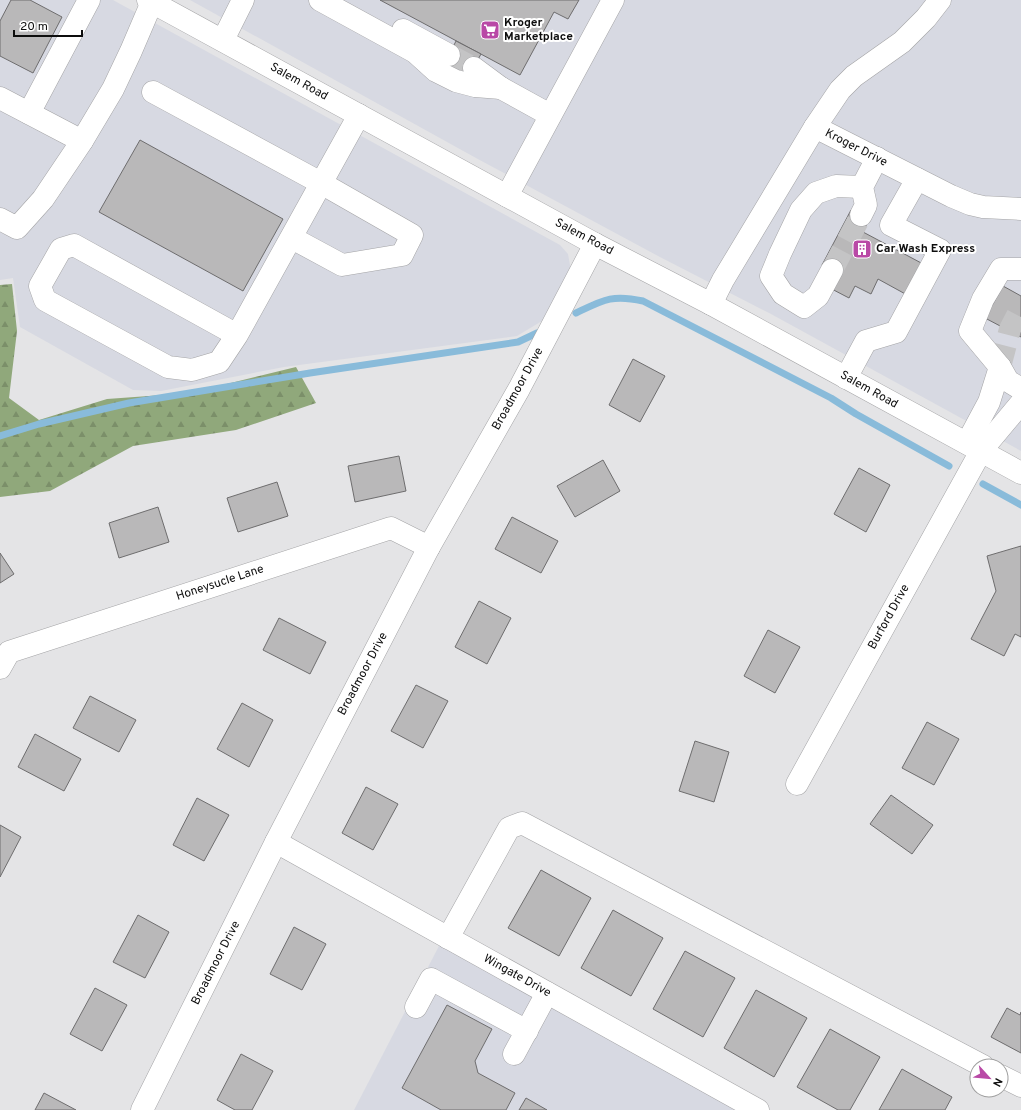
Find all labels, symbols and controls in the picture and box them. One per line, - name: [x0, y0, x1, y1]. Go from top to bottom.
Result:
- scale bar: [14, 12, 82, 38]
- place label: Kroger Marketplace: [504, 15, 573, 45]
- text: 20 m: [20, 19, 48, 35]
- supermarket icon: Kroger Marketplace: [479, 19, 501, 41]
- street label: Salem Road: [267, 59, 331, 105]
- street label: Kroger Drive: [822, 125, 890, 171]
- street label: Salem Road: [552, 215, 616, 259]
- building icon: Car Wash Express: [851, 238, 873, 260]
- place label: Car Wash Express: [876, 241, 975, 257]
- street label: Broadmoor Drive: [489, 345, 547, 433]
- street label: Salem Road: [837, 367, 901, 413]
- street label: Honeysucle Lane: [174, 561, 266, 605]
- street label: Burford Drive: [865, 582, 913, 652]
- street label: Broadmoor Drive: [334, 630, 392, 718]
- street label: Broadmoor Drive: [188, 918, 244, 1008]
- street label: Wingate Drive: [480, 951, 554, 1001]
- north arrow: [969, 1058, 1009, 1098]
- text: N: [989, 1075, 1005, 1089]

